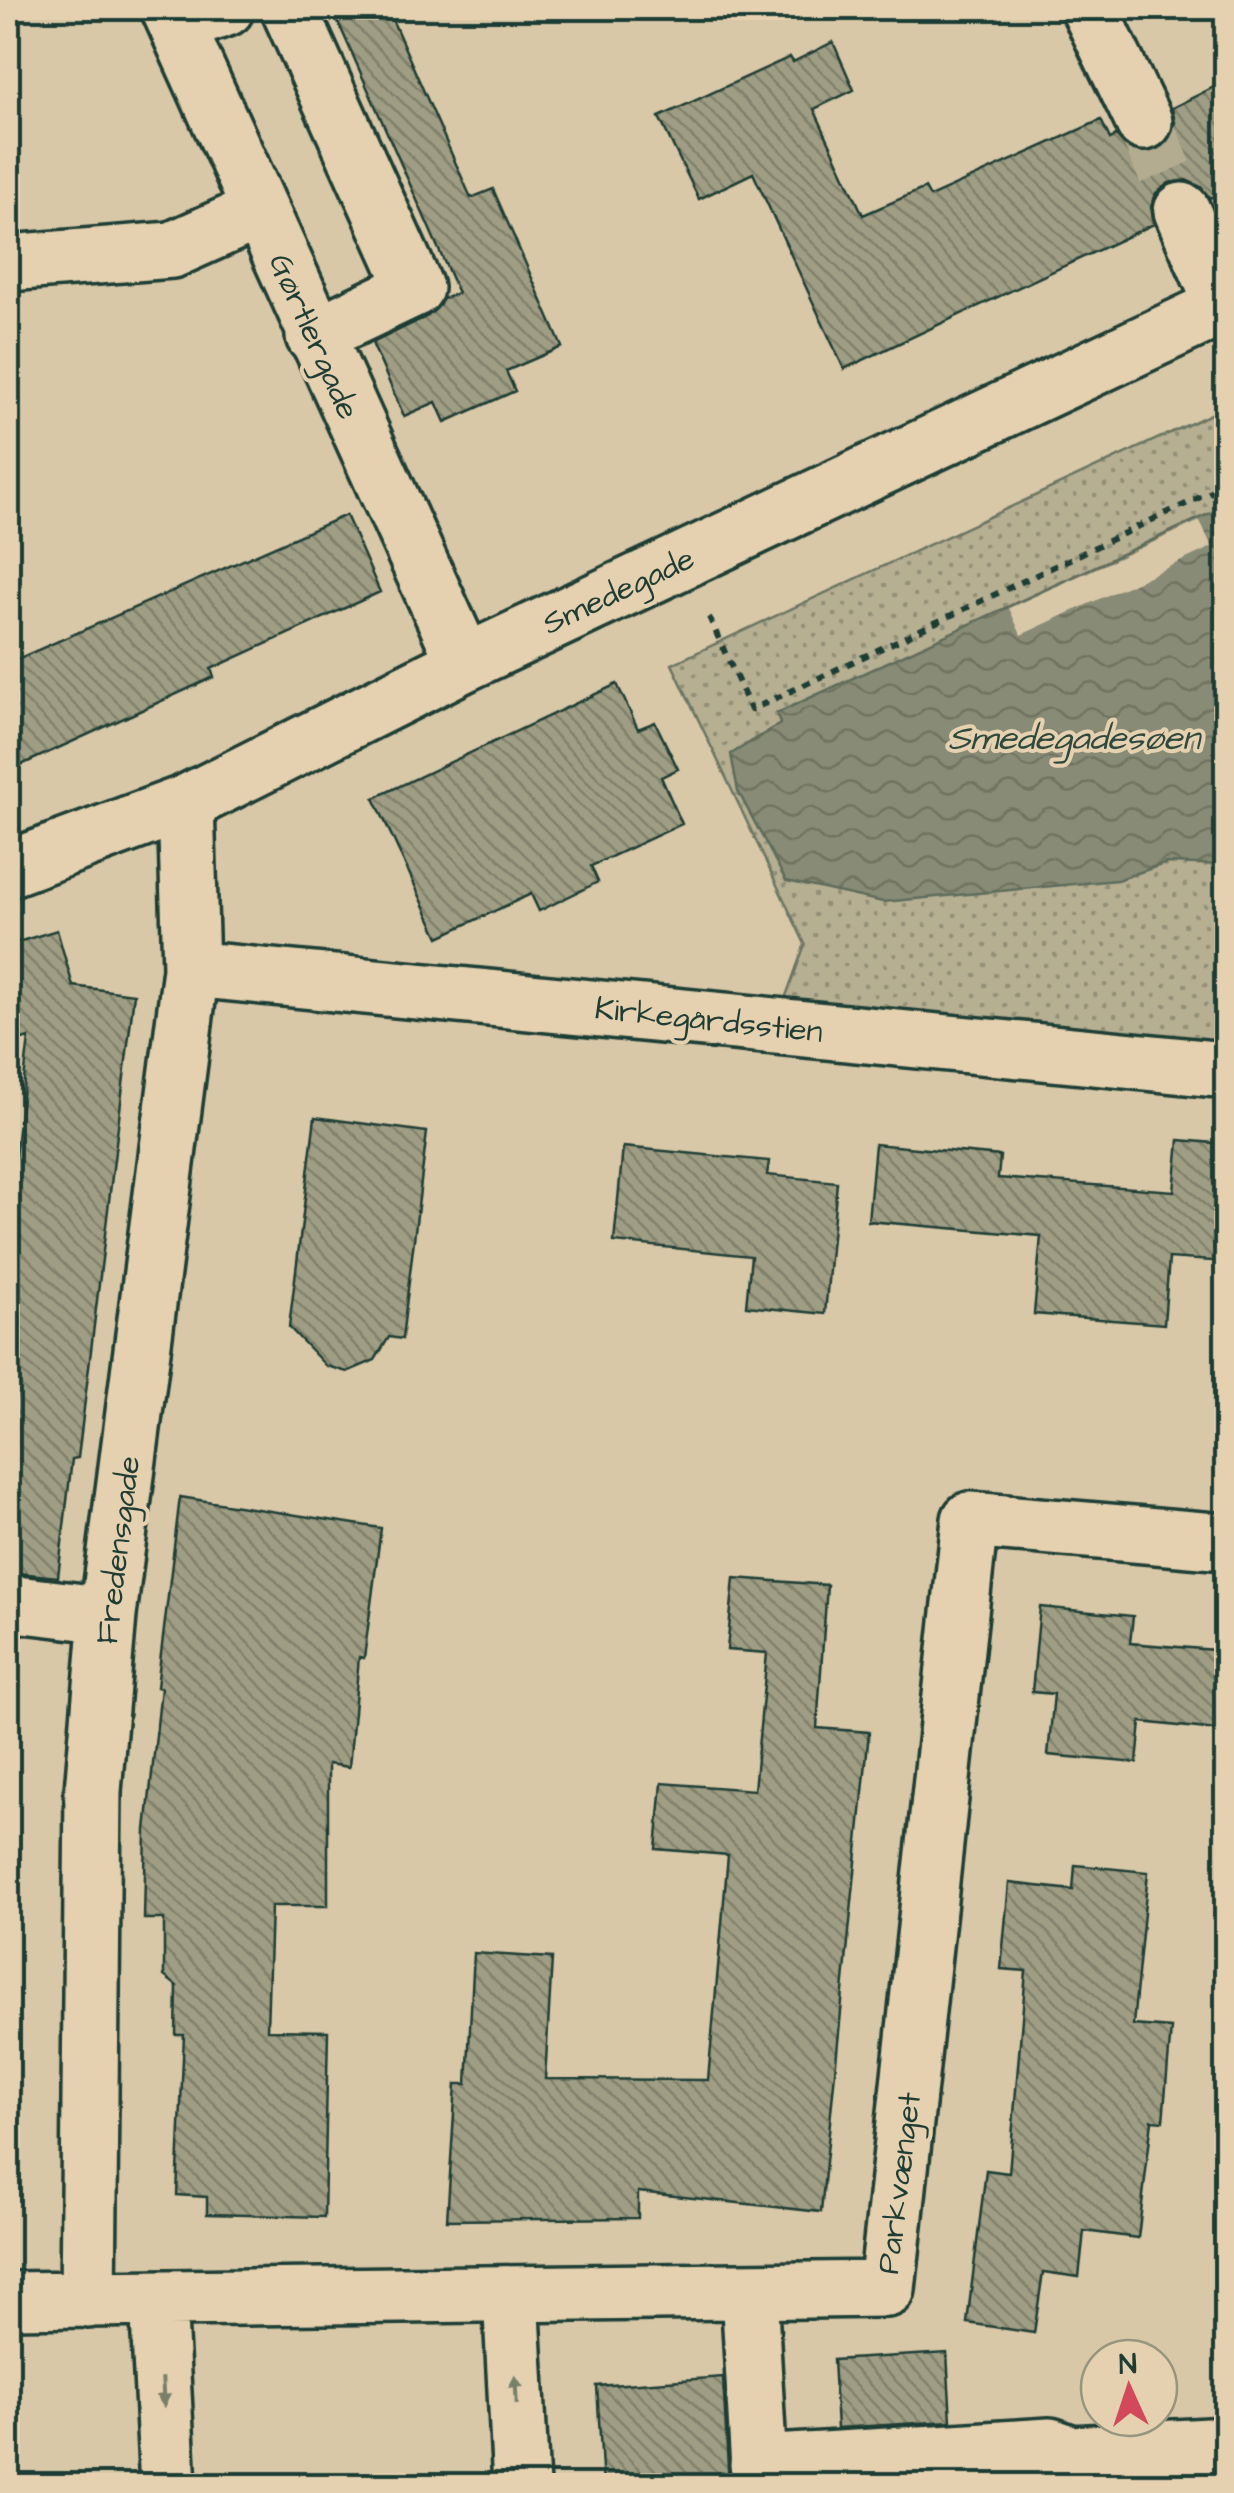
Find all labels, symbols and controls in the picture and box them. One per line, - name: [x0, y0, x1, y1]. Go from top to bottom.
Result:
- street label: Gørtlergade: [257, 246, 370, 427]
- street label: Smedegade: [535, 537, 702, 646]
- water label: Smedegadesøen: [948, 714, 1202, 764]
- street label: Kirkegårdsstien: [593, 986, 825, 1055]
- street label: Fredensgade: [85, 1453, 152, 1647]
- street label: Parkvænget: [866, 2090, 933, 2277]
- north arrow: [1079, 2338, 1179, 2438]
- text: N: [1118, 2345, 1138, 2384]
- one-way arrow: [508, 2374, 524, 2405]
- one-way arrow: [155, 2377, 171, 2409]

